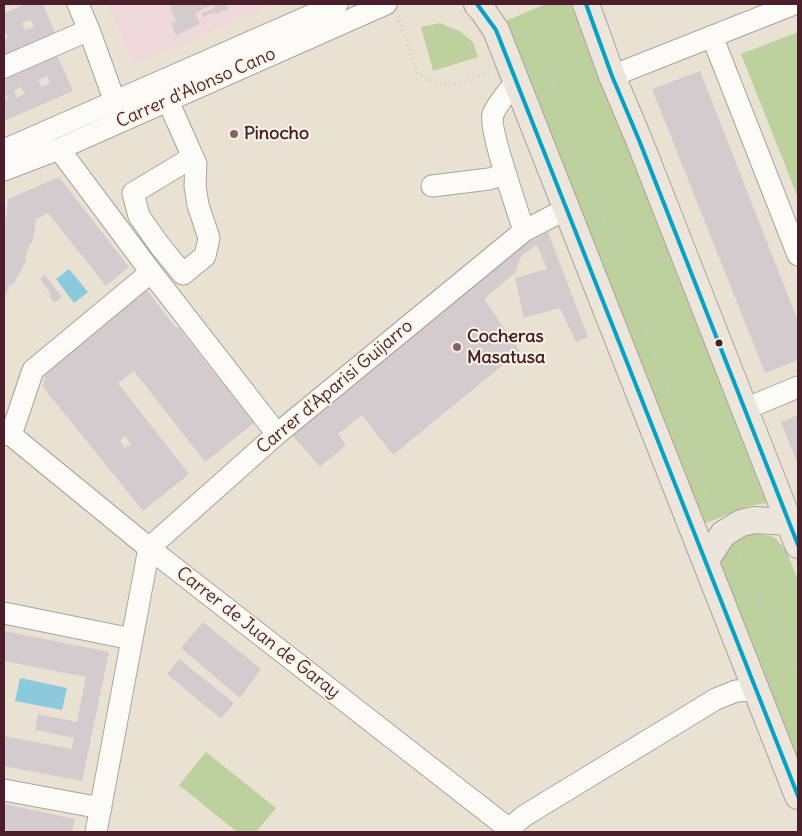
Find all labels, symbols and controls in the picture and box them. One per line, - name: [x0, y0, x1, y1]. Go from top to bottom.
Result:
- street label: Carrer d'Alonso Cano: [113, 43, 279, 133]
- place label: Pinocho: [244, 123, 309, 145]
- marker: Pinocho: [228, 128, 240, 140]
- street label: Carrer d'Aparisi Guijarro: [253, 315, 417, 459]
- place label: Cocheras Masatusa: [467, 326, 545, 368]
- unlabelled marker: [714, 338, 724, 348]
- marker: Cocheras Masatusa: [451, 341, 463, 353]
- street label: Carrer de Juan de Garay: [172, 562, 344, 704]

